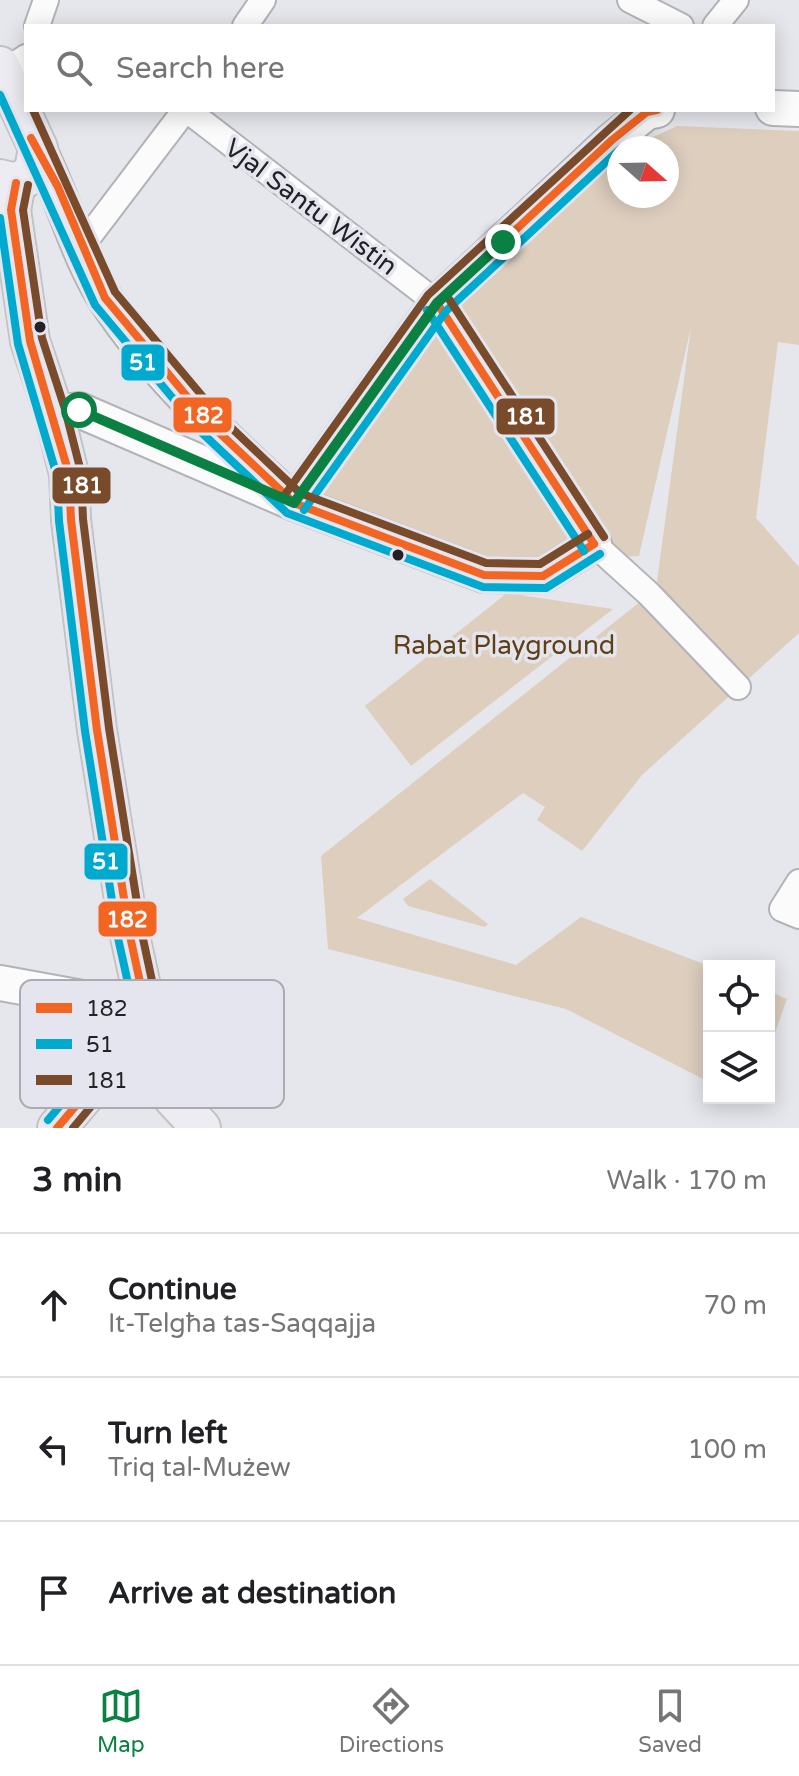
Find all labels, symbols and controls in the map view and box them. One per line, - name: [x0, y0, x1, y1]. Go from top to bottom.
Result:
- search box: [24, 24, 775, 112]
- icon: search: [52, 46, 96, 90]
- text: Search here: [116, 50, 285, 87]
- street label: Vjal Santu Wistin: [219, 132, 403, 282]
- north arrow: [607, 136, 679, 208]
- route end: [485, 224, 521, 260]
- unlabelled marker: [32, 319, 48, 335]
- line badge: 51: [120, 343, 166, 382]
- text: 51: [129, 350, 157, 376]
- route start: [61, 392, 97, 428]
- line badge: 182: [172, 396, 233, 434]
- line badge: 181: [495, 397, 556, 436]
- text: 182: [182, 403, 224, 429]
- text: 181: [505, 404, 547, 430]
- line badge: 181: [51, 466, 112, 505]
- text: 181: [61, 473, 103, 499]
- unlabelled marker: [390, 547, 406, 563]
- park label: Rabat Playground: [393, 630, 615, 661]
- line badge: 51: [83, 842, 129, 881]
- text: 51: [92, 849, 120, 875]
- line badge: 182: [97, 900, 158, 938]
- text: 182: [106, 907, 148, 933]
- map controls: [703, 960, 775, 1104]
- button: locate: [703, 960, 775, 1032]
- legend: [20, 980, 284, 1108]
- text: 182: [86, 996, 127, 1022]
- text: 51: [86, 1032, 114, 1058]
- button: layers: [703, 1032, 775, 1104]
- text: 181: [86, 1068, 127, 1094]
- text: 3 min: [32, 1160, 123, 1201]
- text: Walk · 170 m: [607, 1165, 767, 1196]
- text: Continue: [108, 1271, 237, 1308]
- icon: ahead: [32, 1283, 76, 1327]
- text: 70 m: [704, 1290, 767, 1321]
- text: It-Telgħa tas-Saqqajja: [108, 1308, 376, 1339]
- text: Turn left: [108, 1415, 227, 1452]
- icon: left: [32, 1427, 76, 1471]
- text: 100 m: [687, 1434, 767, 1465]
- text: Triq tal-Mużew: [108, 1452, 291, 1483]
- icon: arrive: [32, 1571, 76, 1615]
- text: Arrive at destination: [108, 1575, 396, 1612]
- tab: Map: [97, 1684, 145, 1758]
- tab: Directions: [339, 1684, 444, 1758]
- tab: Saved: [638, 1684, 702, 1758]

